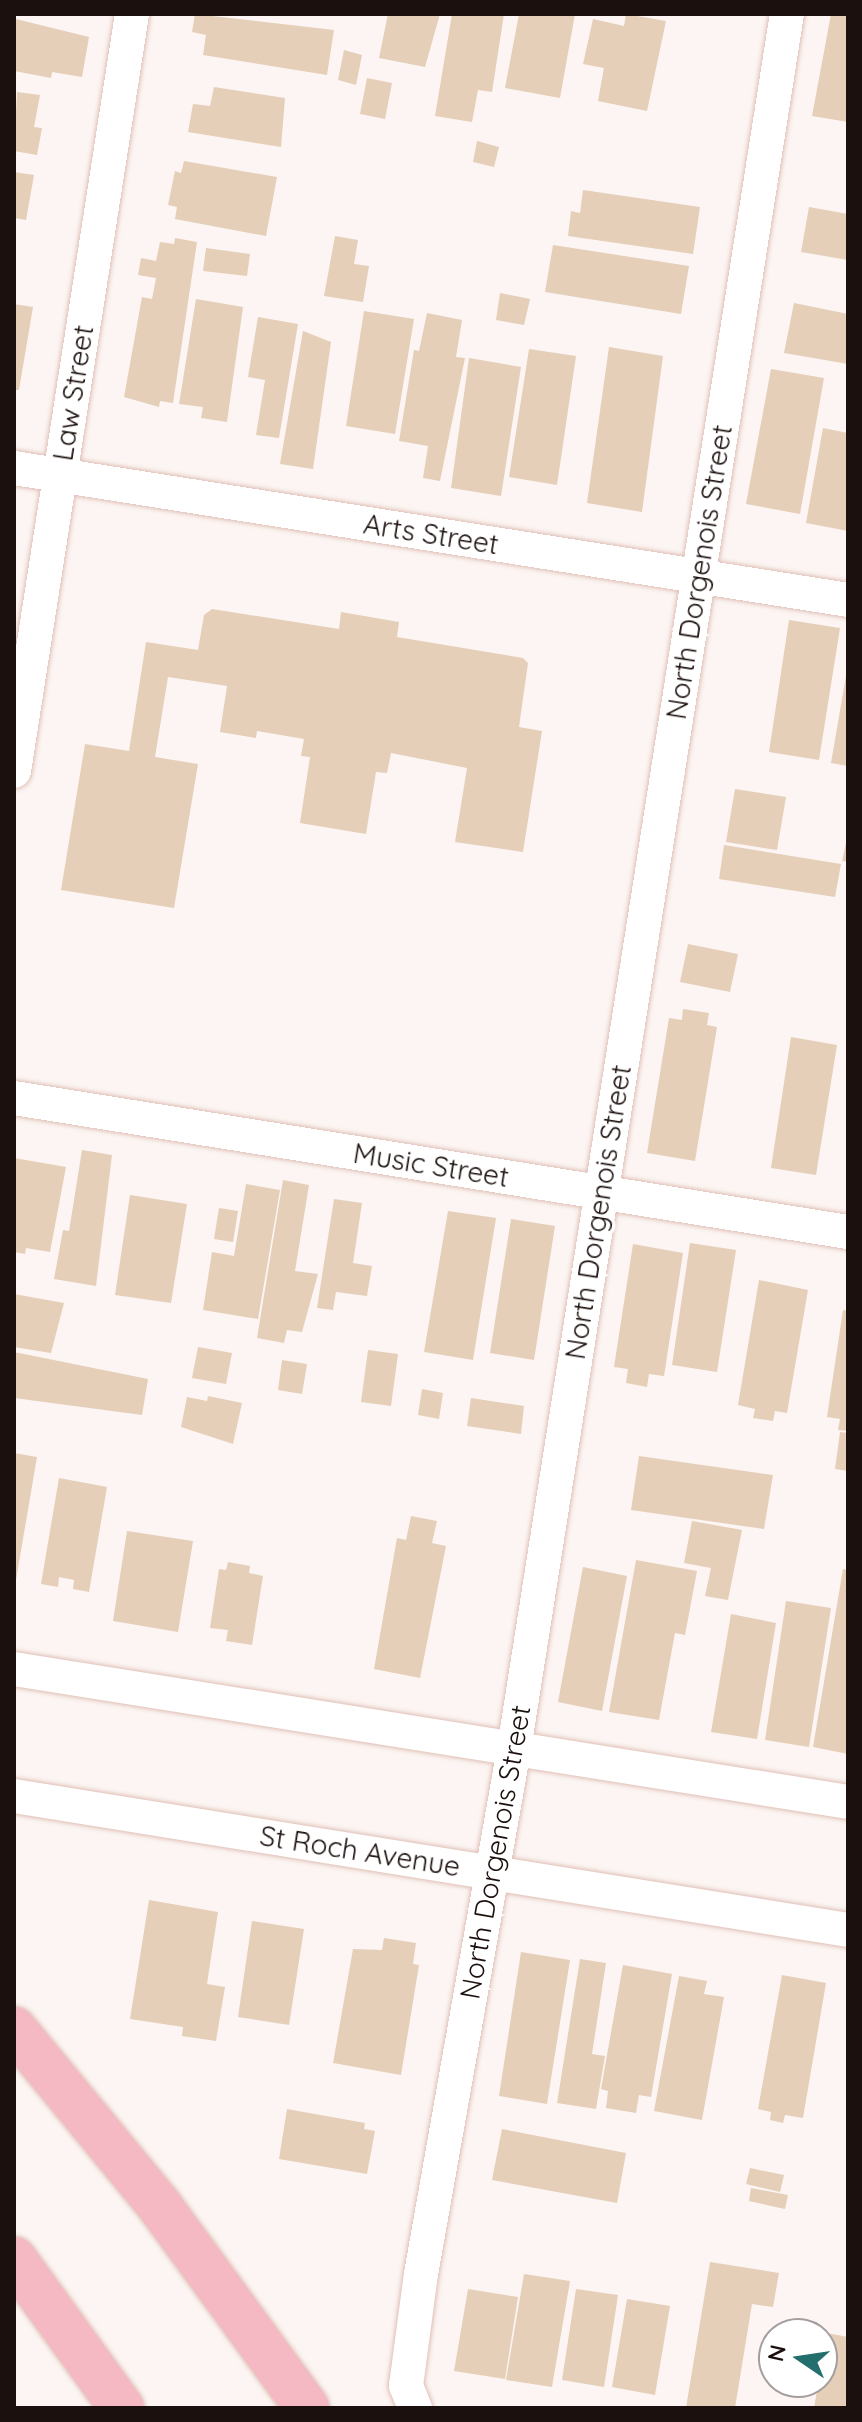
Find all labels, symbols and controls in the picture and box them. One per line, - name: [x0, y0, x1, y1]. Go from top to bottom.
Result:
- street label: Law Street: [46, 323, 100, 463]
- street label: North Dorgenois Street: [659, 422, 739, 722]
- street label: Arts Street: [361, 507, 501, 561]
- street label: North Dorgenois Street: [558, 1062, 638, 1362]
- street label: Music Street: [351, 1136, 511, 1194]
- street label: North Dorgenois Street: [453, 1702, 537, 2002]
- street label: St Roch Avenue: [258, 1819, 462, 1883]
- north arrow: [758, 2318, 838, 2398]
- text: N: [761, 2342, 792, 2364]

